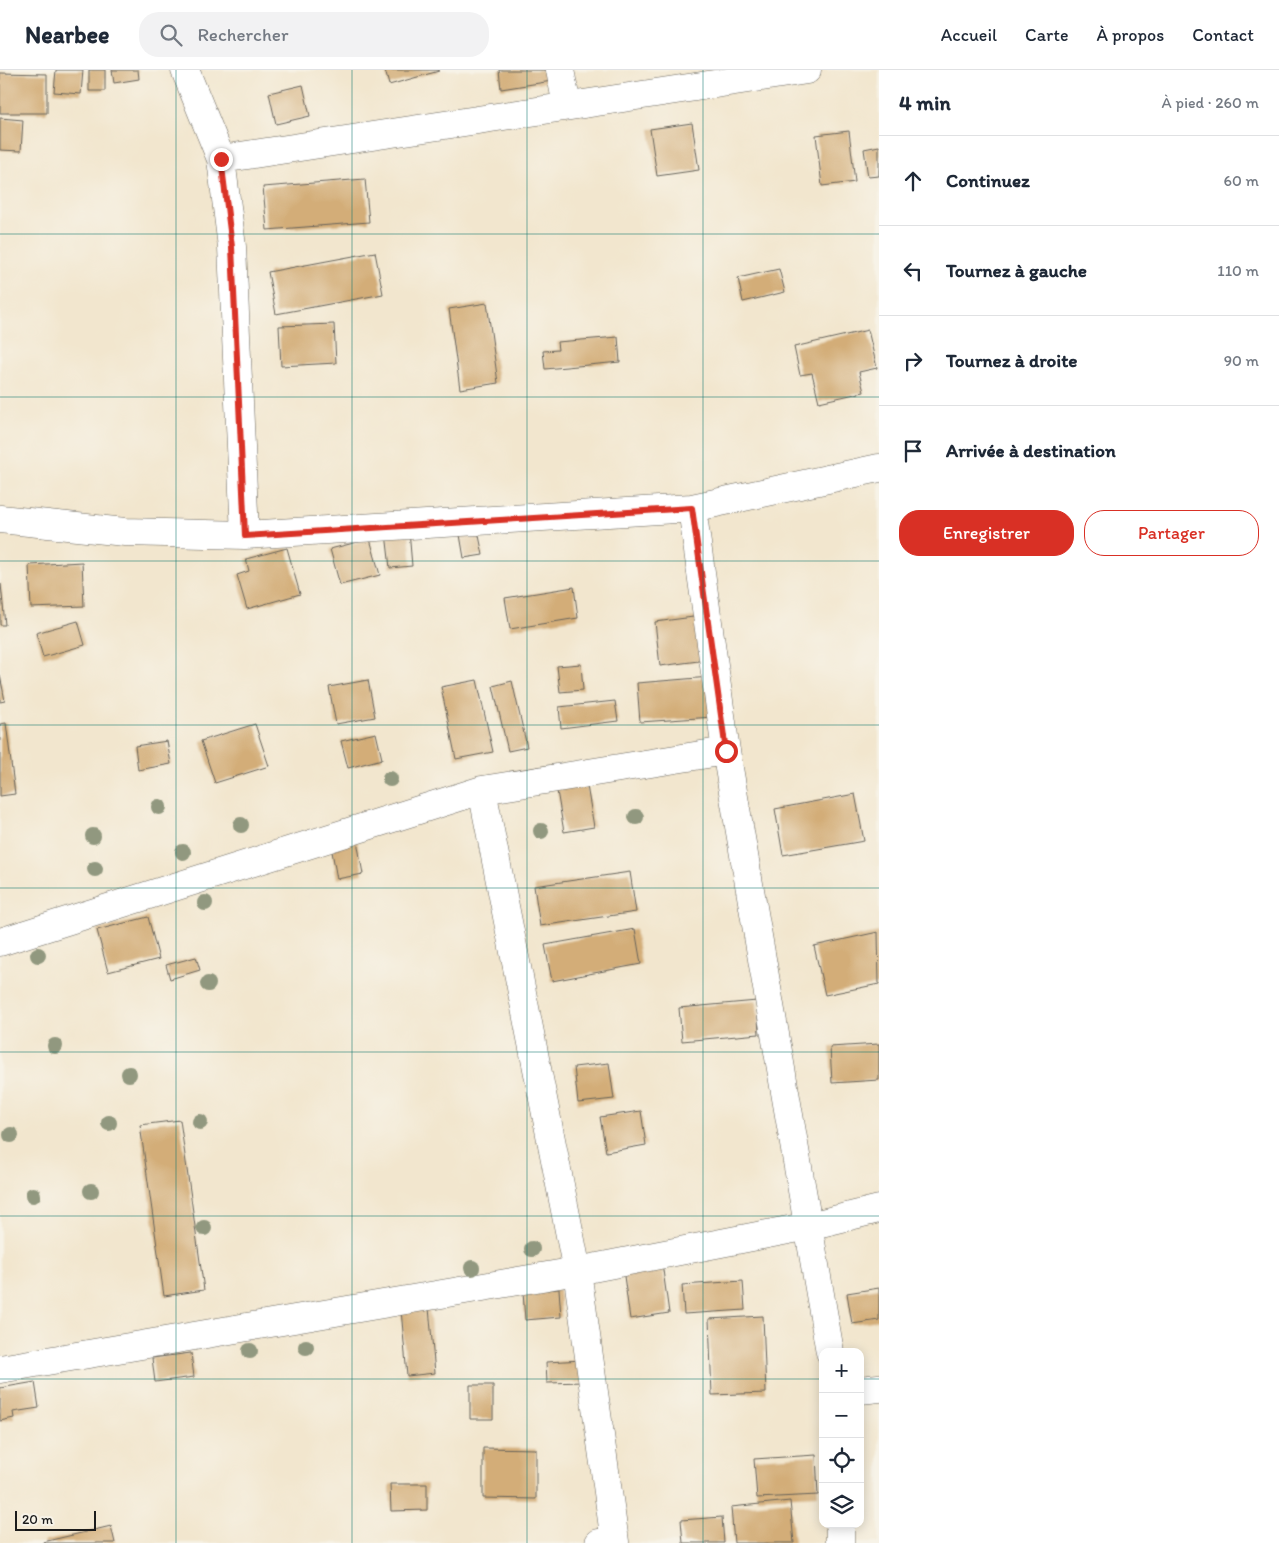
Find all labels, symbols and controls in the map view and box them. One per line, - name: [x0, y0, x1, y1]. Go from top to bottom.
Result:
- search box: [139, 12, 489, 57]
- text: Nearbee: [25, 20, 109, 49]
- icon: search: [157, 21, 185, 49]
- text: Rechercher: [197, 23, 288, 46]
- text: Accueil: [941, 24, 997, 46]
- text: Carte: [1025, 24, 1068, 46]
- text: À propos: [1096, 24, 1164, 46]
- text: Contact: [1192, 24, 1254, 46]
- text: 4 min: [899, 90, 951, 115]
- text: À pied · 260 m: [1162, 93, 1259, 112]
- route end: [210, 148, 233, 171]
- icon: ahead: [899, 167, 927, 195]
- text: Continuez: [946, 169, 1030, 192]
- text: 60 m: [1224, 171, 1259, 190]
- icon: left: [899, 257, 927, 285]
- text: Tournez à gauche: [946, 259, 1087, 282]
- text: 110 m: [1217, 261, 1259, 280]
- icon: right: [899, 347, 927, 375]
- text: Tournez à droite: [946, 349, 1078, 372]
- text: 90 m: [1224, 351, 1259, 370]
- icon: arrive: [899, 437, 927, 465]
- text: Arrivée à destination: [946, 439, 1116, 462]
- button: Enregistrer: [899, 510, 1074, 556]
- button: Partager: [1084, 510, 1259, 556]
- route start: [715, 740, 738, 763]
- map controls: [819, 1348, 864, 1528]
- button: +: [819, 1348, 864, 1393]
- button: −: [819, 1393, 864, 1438]
- button: locate: [819, 1438, 864, 1483]
- button: layers: [819, 1483, 864, 1528]
- scale bar: [15, 1508, 96, 1531]
- text: 20 m: [22, 1511, 53, 1528]

